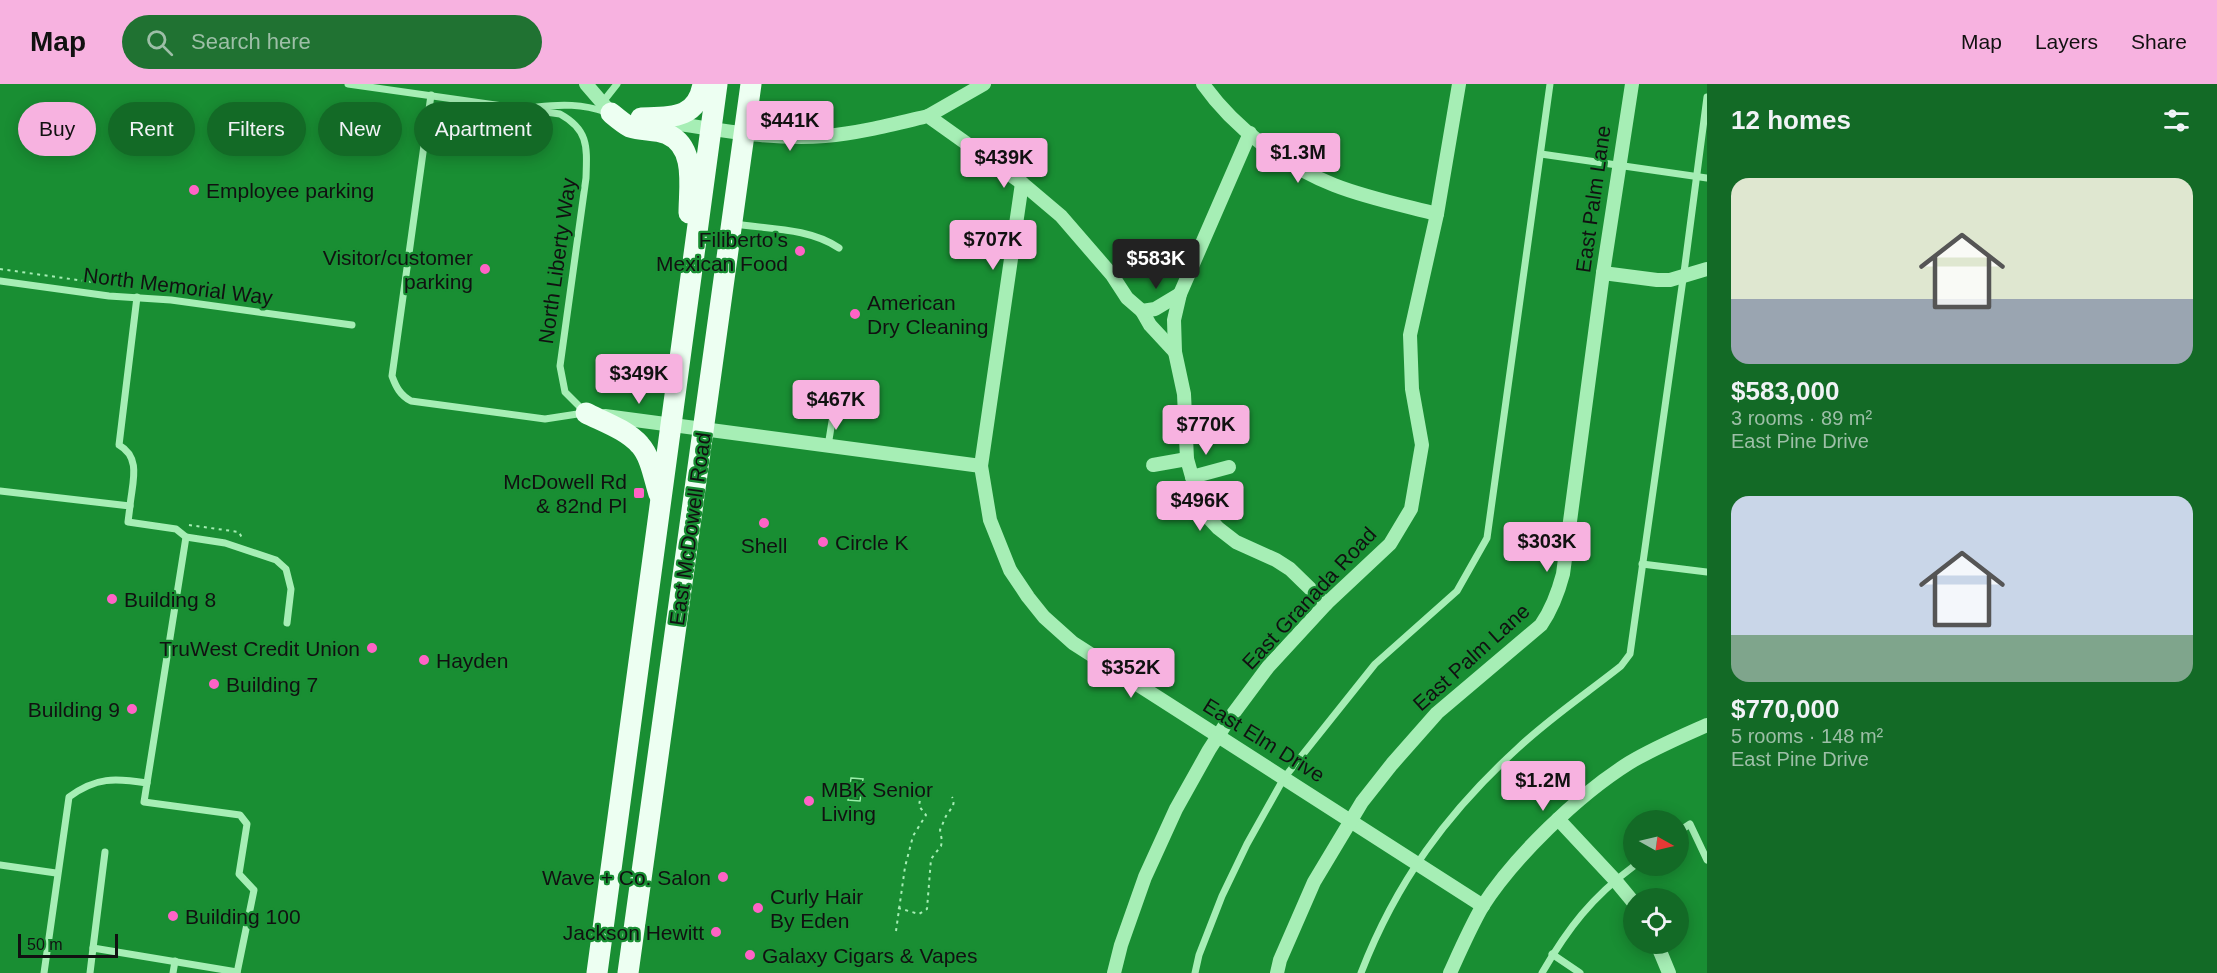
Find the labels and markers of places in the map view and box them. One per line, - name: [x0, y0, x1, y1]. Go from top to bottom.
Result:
- pin: $441K: [748, 101, 832, 152]
- pin: $1.3M: [1256, 133, 1340, 184]
- pin: $439K: [962, 138, 1046, 189]
- place label: Employee parking: [206, 179, 374, 202]
- marker: Employee parking: [187, 183, 201, 197]
- pin: $707K: [951, 220, 1035, 271]
- place label: Filiberto's Mexican Food: [656, 228, 788, 275]
- pin: $583K: [1114, 239, 1198, 290]
- marker: Filiberto's Mexican Food: [793, 244, 807, 258]
- place label: Visitor/customer parking: [323, 246, 473, 293]
- marker: Visitor/customer parking: [478, 262, 492, 276]
- place label: American Dry Cleaning: [867, 291, 988, 338]
- marker: American Dry Cleaning: [848, 307, 862, 321]
- pin: $349K: [597, 354, 681, 405]
- pin: $467K: [794, 380, 878, 431]
- pin: $770K: [1164, 405, 1248, 456]
- place label: McDowell Rd & 82nd Pl: [503, 470, 627, 517]
- pin: $496K: [1158, 481, 1242, 532]
- marker: McDowell Rd & 82nd Pl: [632, 486, 646, 500]
- marker: Shell: [757, 516, 771, 530]
- pin: $303K: [1505, 522, 1589, 573]
- place label: Circle K: [835, 531, 909, 554]
- place label: Shell: [741, 534, 787, 557]
- marker: Circle K: [816, 535, 830, 549]
- place label: Building 8: [124, 588, 216, 611]
- marker: Building 8: [105, 592, 119, 606]
- place label: TruWest Credit Union: [159, 637, 360, 660]
- marker: TruWest Credit Union: [365, 641, 379, 655]
- pin: $352K: [1089, 648, 1173, 699]
- place label: Hayden: [436, 649, 508, 672]
- marker: Hayden: [417, 653, 431, 667]
- place label: Building 7: [226, 673, 318, 696]
- marker: Building 7: [207, 677, 221, 691]
- place label: Building 9: [28, 698, 120, 721]
- marker: Building 9: [125, 702, 139, 716]
- pin: $1.2M: [1501, 761, 1585, 812]
- place label: MBK Senior Living: [821, 778, 933, 825]
- marker: MBK Senior Living: [802, 794, 816, 808]
- place label: Wave + Co. Salon: [542, 866, 711, 889]
- marker: Wave + Co. Salon: [716, 870, 730, 884]
- place label: Curly Hair By Eden: [770, 885, 863, 932]
- marker: Curly Hair By Eden: [751, 901, 765, 915]
- place label: Building 100: [185, 905, 301, 928]
- marker: Building 100: [166, 909, 180, 923]
- place label: Jackson Hewitt: [563, 921, 704, 944]
- marker: Jackson Hewitt: [709, 925, 723, 939]
- place label: Galaxy Cigars & Vapes: [762, 944, 978, 967]
- marker: Galaxy Cigars & Vapes: [743, 948, 757, 962]

